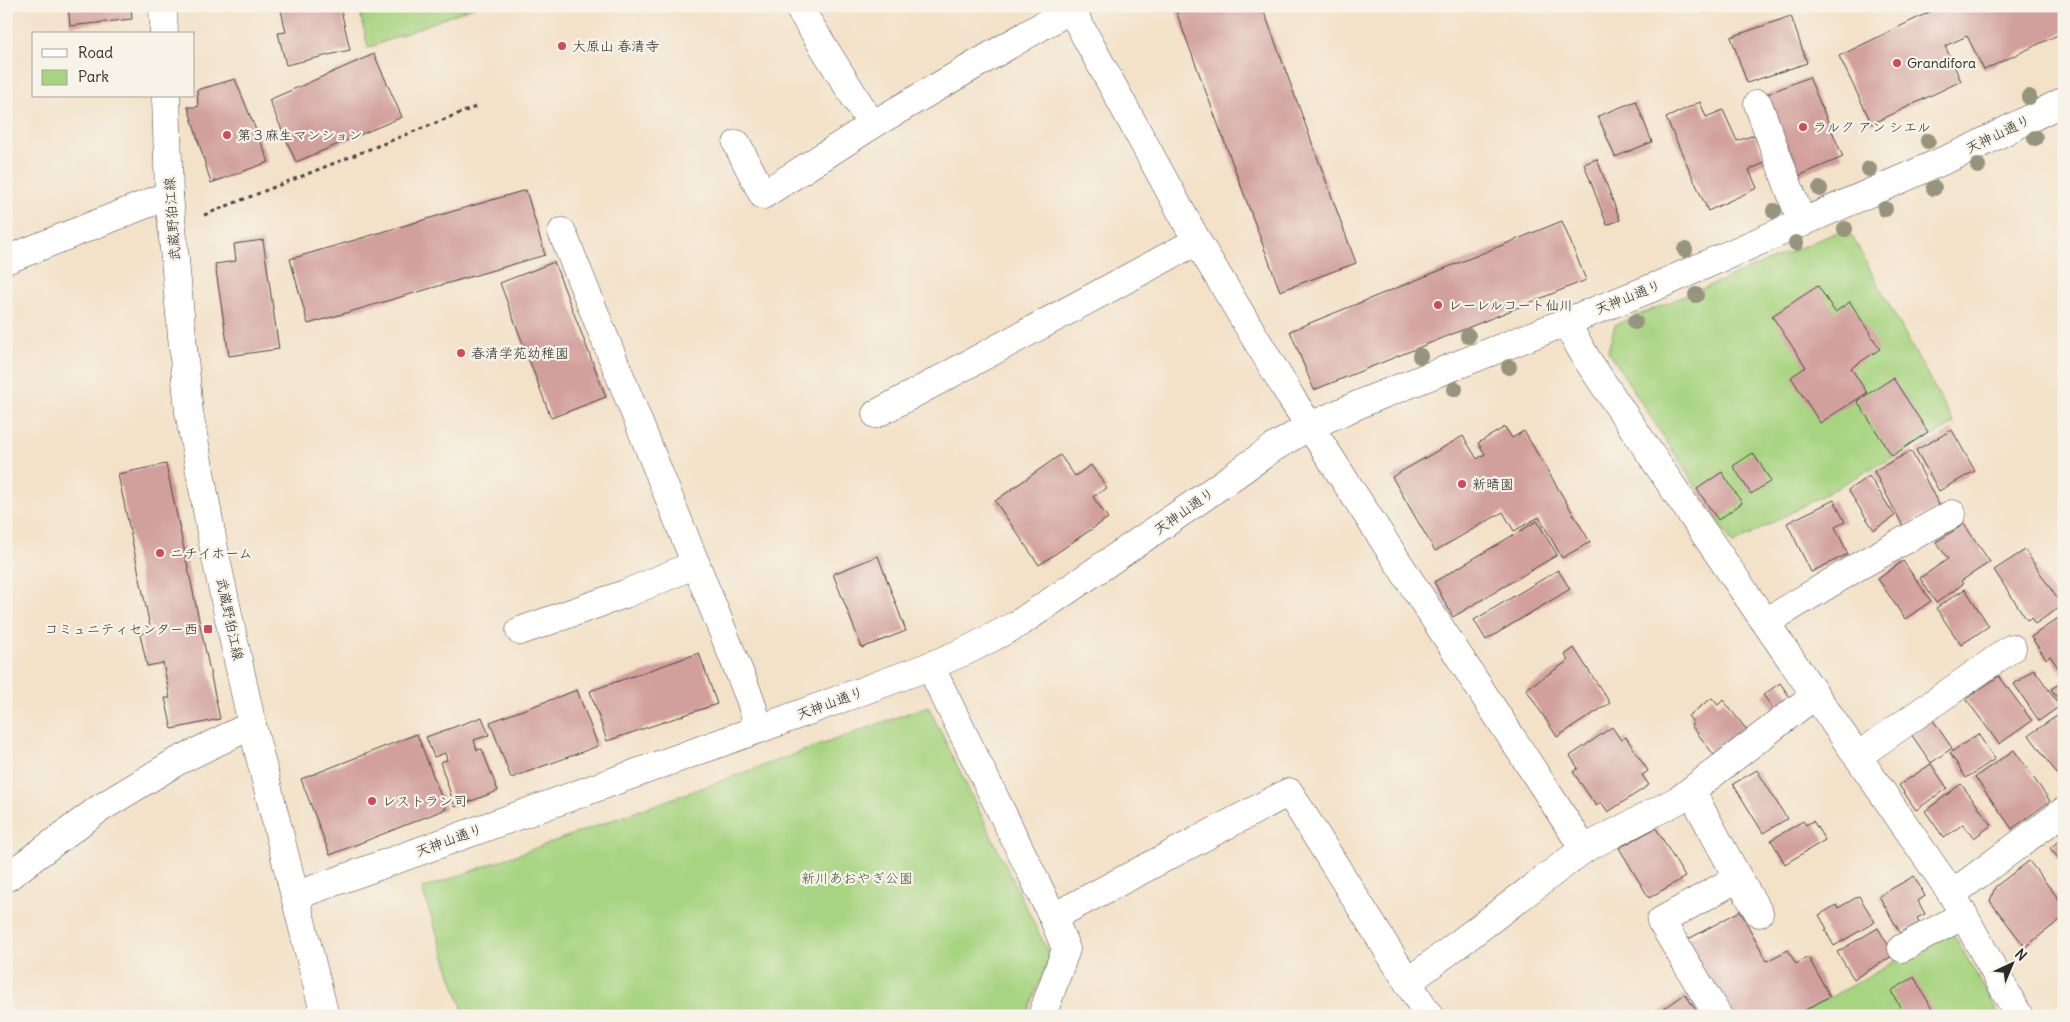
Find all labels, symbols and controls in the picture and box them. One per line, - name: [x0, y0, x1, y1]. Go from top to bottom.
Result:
- legend: [32, 32, 195, 98]
- place label: 大原山 春清寺: [572, 37, 659, 55]
- marker: 大原山 春清寺: [556, 40, 568, 52]
- text: Road: [78, 43, 113, 62]
- place label: Grandifora: [1907, 54, 1976, 72]
- marker: Grandifora: [1891, 57, 1903, 69]
- text: Park: [78, 67, 109, 86]
- street label: 天神山通り: [1963, 111, 2033, 157]
- place label: ラルク アン シエル: [1813, 118, 1931, 136]
- marker: ラルク アン シエル: [1797, 121, 1809, 133]
- place label: 第３麻生マンション: [237, 126, 362, 144]
- marker: 第３麻生マンション: [221, 129, 233, 141]
- street label: 武蔵野狛江線: [160, 176, 184, 262]
- street label: 天神山通り: [1592, 276, 1664, 318]
- place label: レーレルコート仙川: [1448, 296, 1573, 314]
- marker: レーレルコート仙川: [1432, 299, 1444, 311]
- place label: 春清学苑幼稚園: [471, 344, 569, 362]
- marker: 春清学苑幼稚園: [455, 347, 467, 359]
- place label: 新晴園: [1472, 475, 1514, 493]
- marker: 新晴園: [1456, 478, 1468, 490]
- street label: 天神山通り: [1150, 484, 1218, 538]
- place label: ニチイホーム: [170, 544, 253, 562]
- marker: ニチイホーム: [154, 547, 166, 559]
- street label: 武蔵野狛江線: [212, 576, 248, 662]
- place label: コミュニティセンター西: [45, 620, 198, 638]
- marker: コミュニティセンター西: [202, 623, 214, 635]
- street label: 天神山通り: [794, 683, 866, 723]
- place label: レストラン司: [382, 792, 467, 810]
- marker: レストラン司: [366, 795, 378, 807]
- street label: 天神山通り: [413, 820, 485, 860]
- park label: 新川あおやぎ公園: [801, 869, 913, 887]
- north arrow: [1988, 940, 2038, 990]
- text: N: [2011, 945, 2031, 964]

